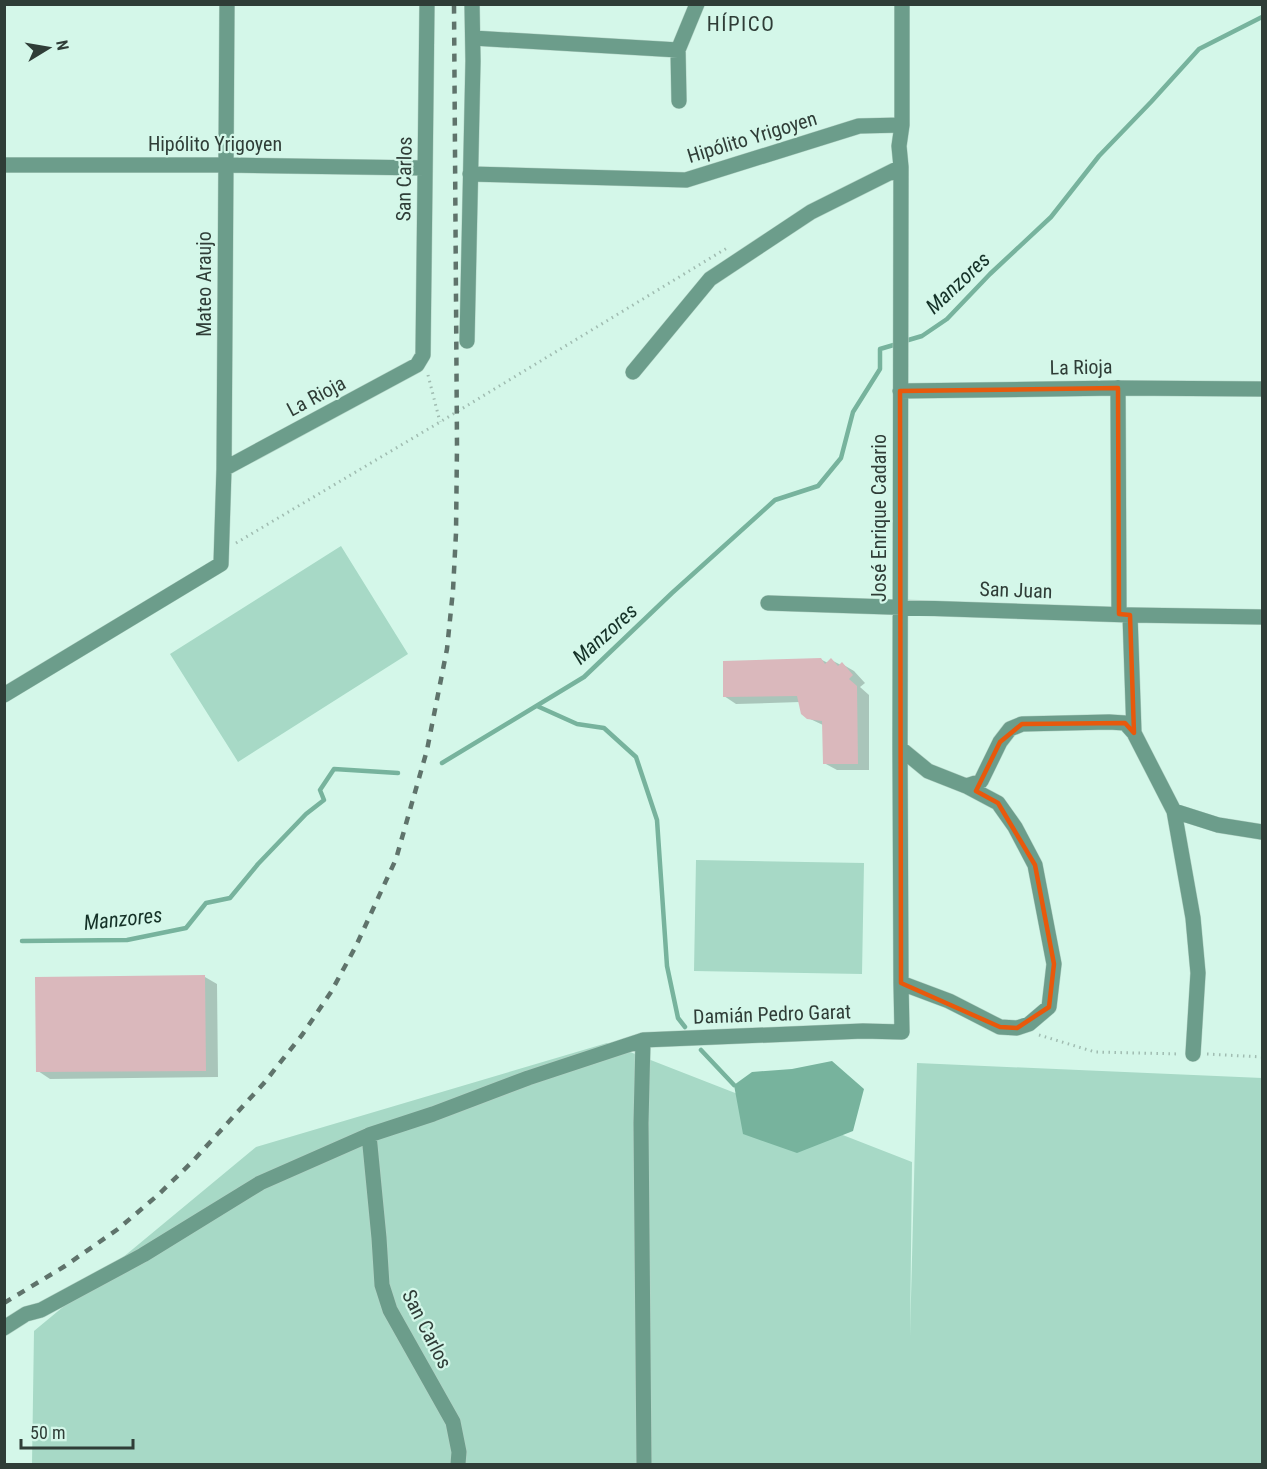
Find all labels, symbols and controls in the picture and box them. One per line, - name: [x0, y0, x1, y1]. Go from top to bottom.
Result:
- district label: HÍPICO: [707, 12, 775, 36]
- north arrow: [18, 18, 78, 78]
- text: N: [52, 39, 72, 52]
- street label: Hipólito Yrigoyen: [684, 106, 820, 168]
- street label: Hipólito Yrigoyen: [148, 132, 282, 156]
- street label: San Carlos: [391, 136, 417, 222]
- street label: Mateo Araujo: [192, 231, 216, 337]
- water label: Manzores: [921, 247, 995, 319]
- street label: La Rioja: [1049, 354, 1113, 380]
- street label: La Rioja: [283, 371, 349, 421]
- street label: José Enrique Cadario: [867, 434, 891, 602]
- street label: San Juan: [979, 577, 1053, 603]
- water label: Manzores: [568, 599, 642, 669]
- water label: Manzores: [83, 903, 163, 935]
- street label: Damián Pedro Garat: [693, 999, 851, 1029]
- street label: San Carlos: [397, 1286, 457, 1372]
- scale bar: [21, 1412, 134, 1450]
- text: 50 m: [30, 1422, 65, 1443]

